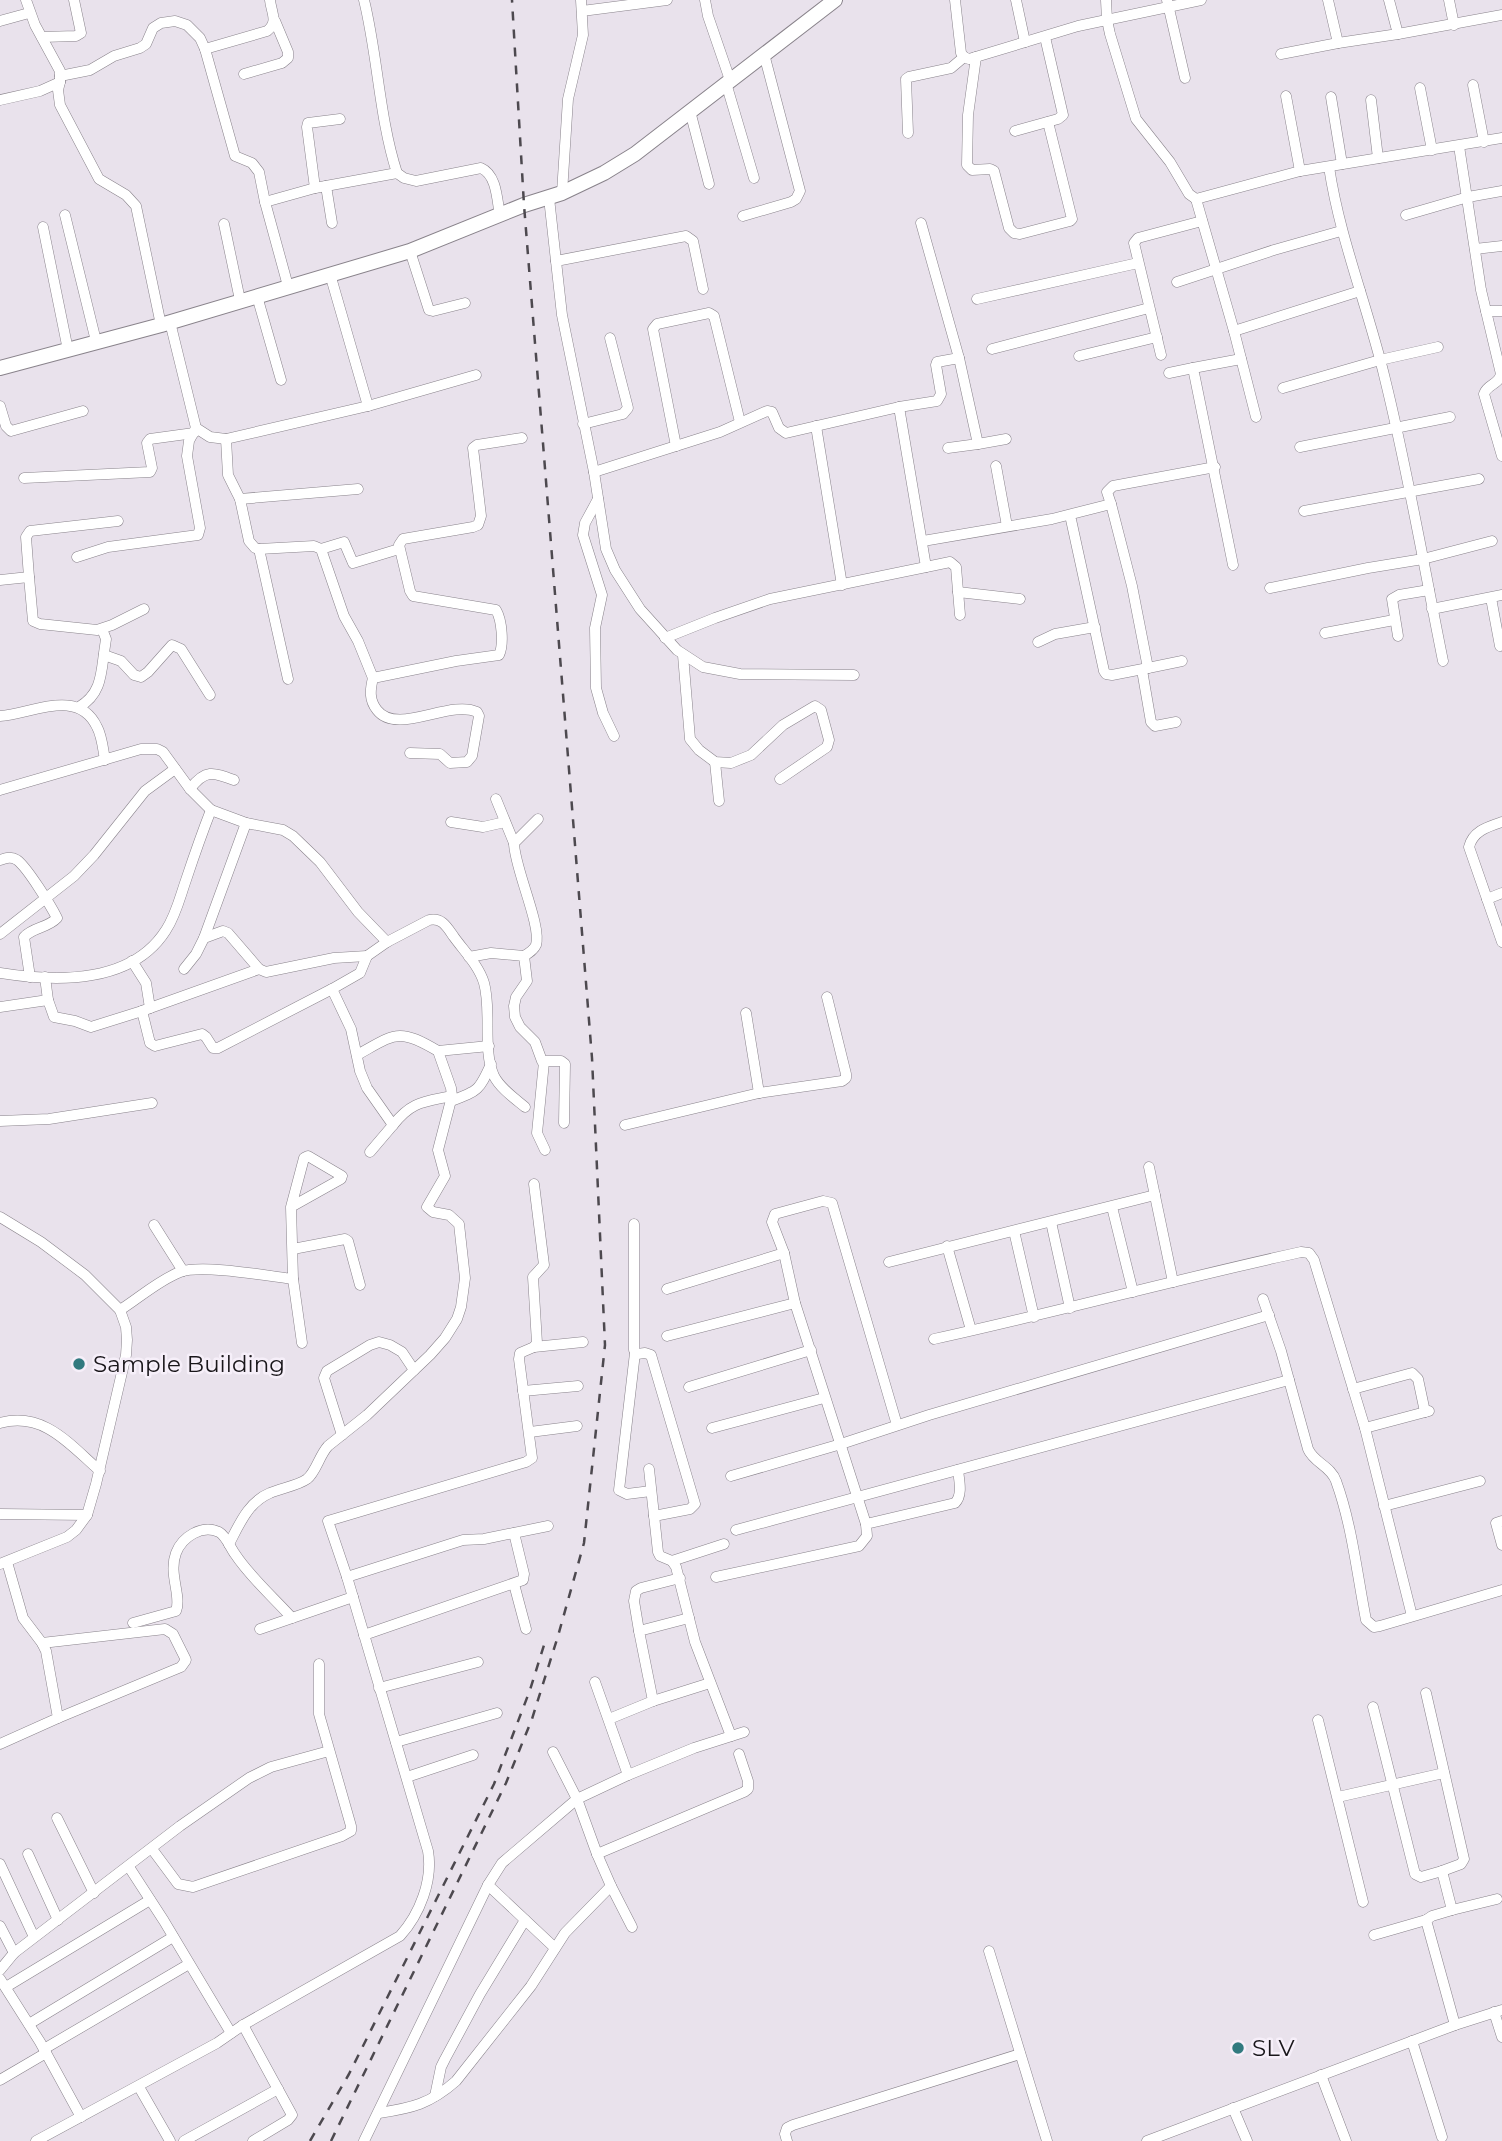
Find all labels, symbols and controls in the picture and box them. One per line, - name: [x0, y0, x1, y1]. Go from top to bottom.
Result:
- place label: Sample Building: [93, 1350, 285, 1378]
- marker: Sample Building: [71, 1356, 87, 1372]
- place label: SLV: [1252, 2034, 1295, 2062]
- marker: SLV: [1230, 2040, 1246, 2056]

